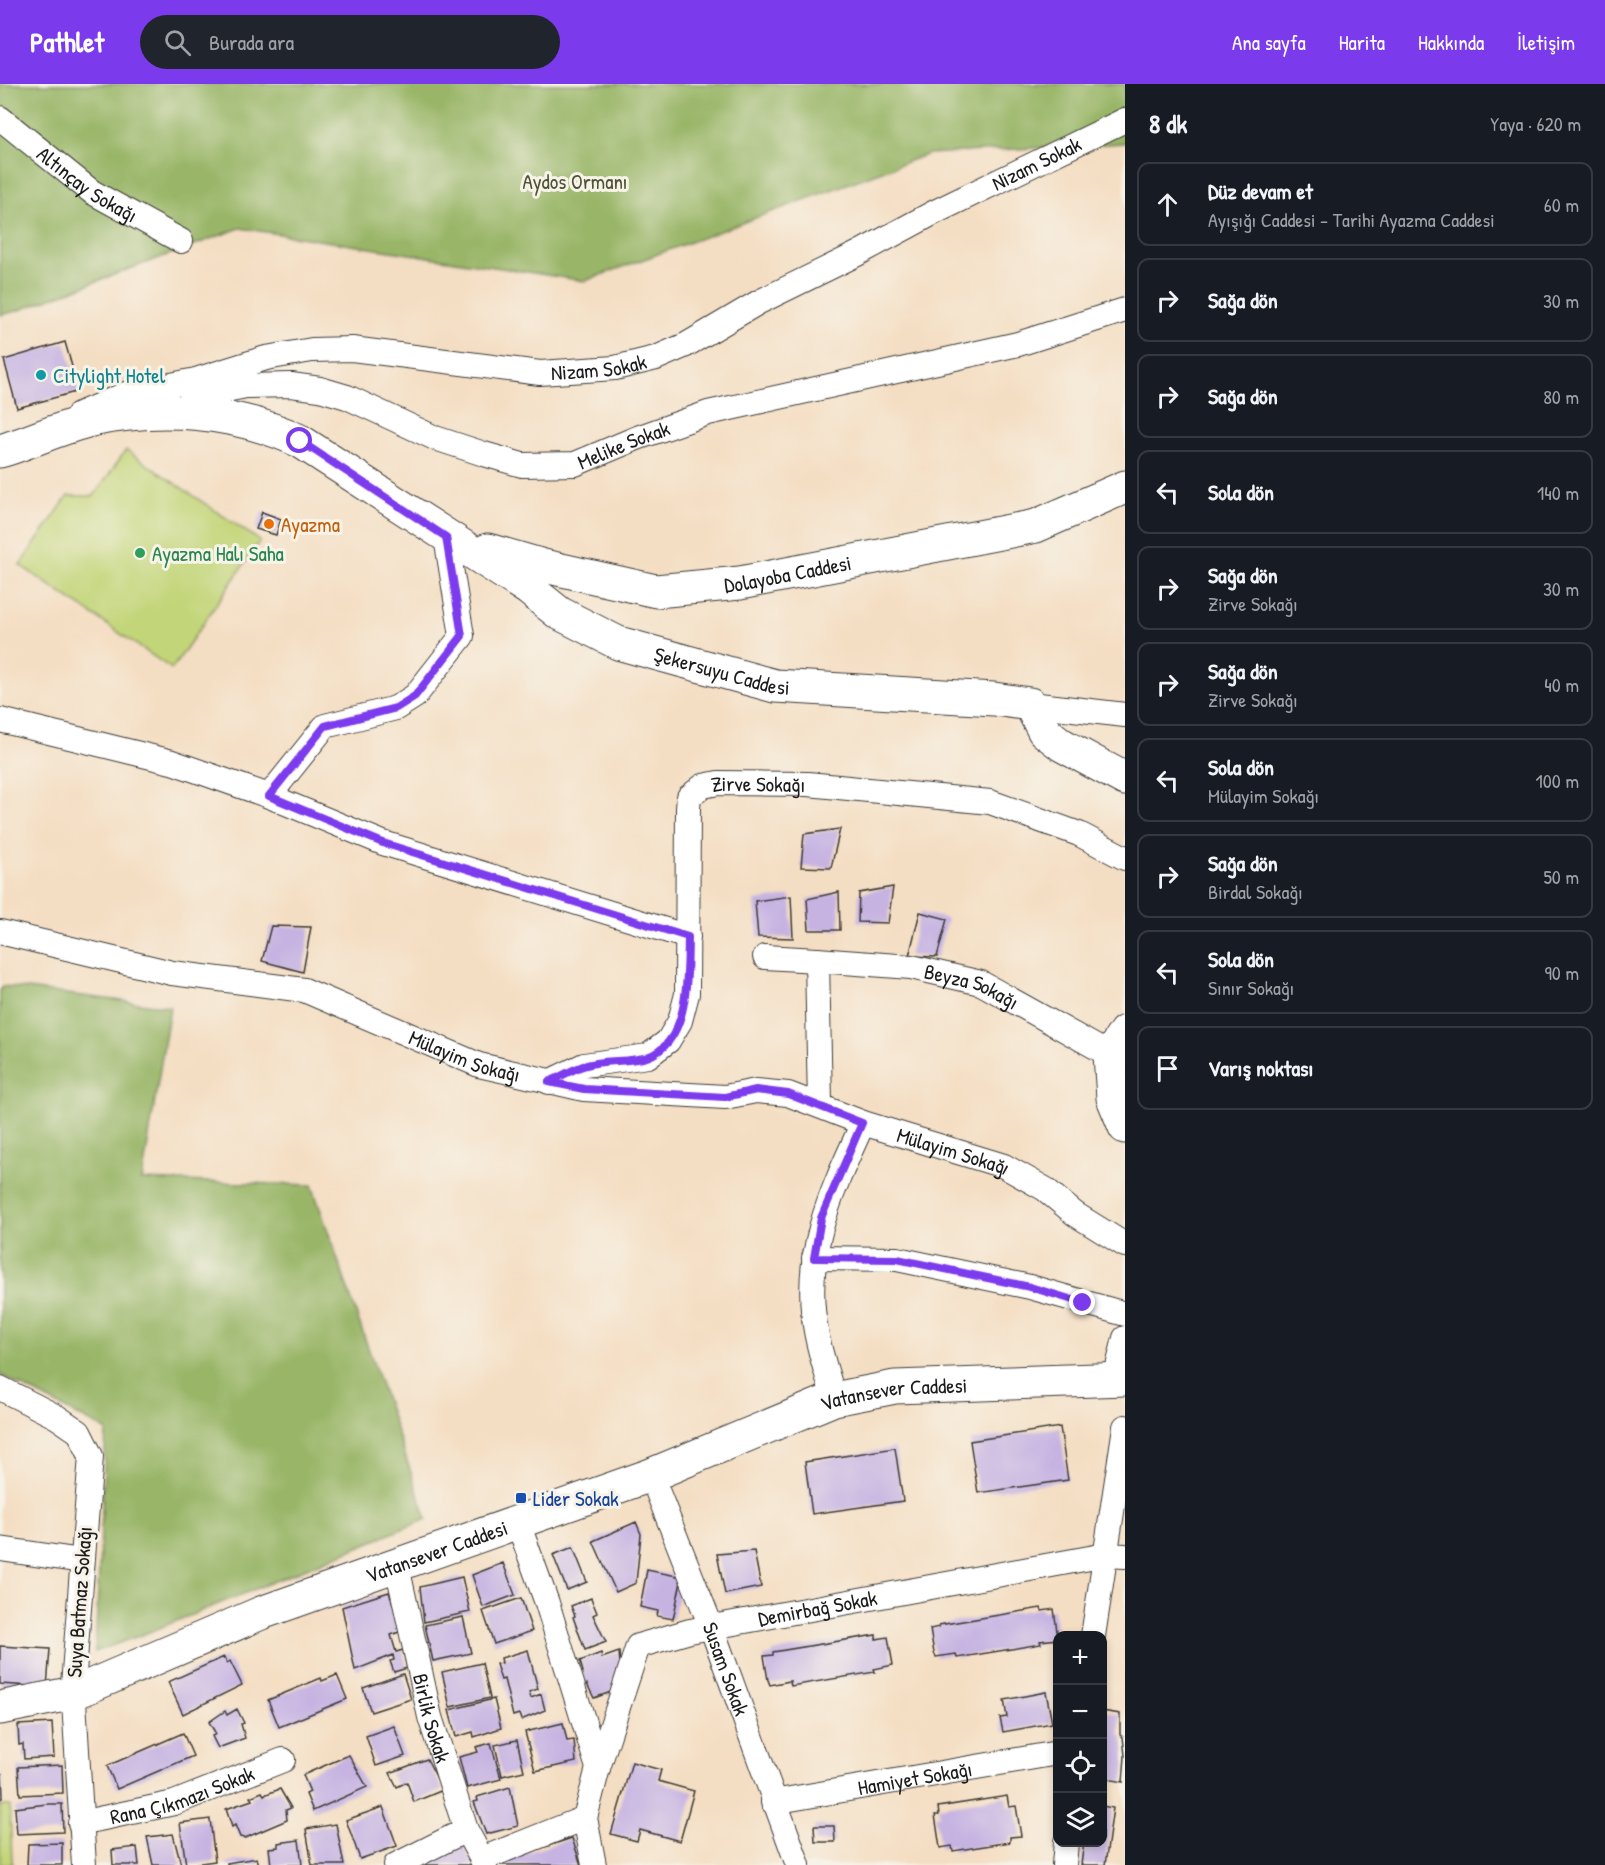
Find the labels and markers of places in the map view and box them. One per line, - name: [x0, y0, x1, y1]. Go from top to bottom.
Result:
- place label: Citylight Hotel: [53, 361, 166, 390]
- marker: Citylight Hotel: [34, 368, 48, 382]
- place label: Ayazma: [281, 510, 340, 539]
- marker: Ayazma: [262, 517, 276, 531]
- place label: Ayazma Halı Saha: [152, 539, 284, 568]
- marker: Ayazma Halı Saha: [133, 546, 147, 560]
- place label: Lider Sokak: [533, 1484, 619, 1513]
- marker: Lider Sokak: [514, 1491, 528, 1505]

